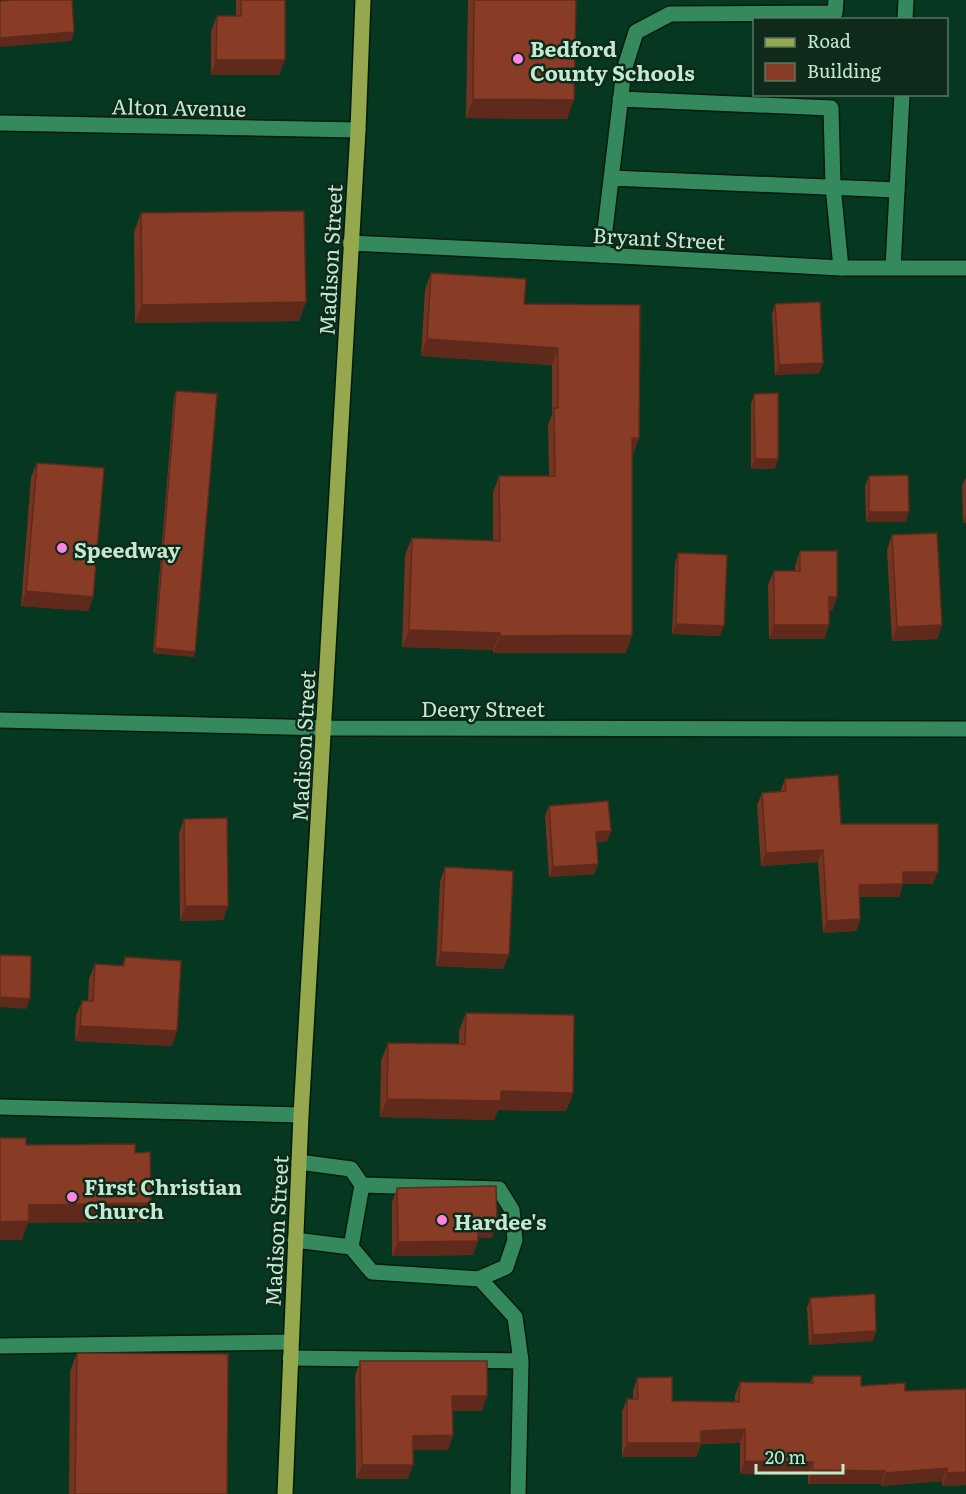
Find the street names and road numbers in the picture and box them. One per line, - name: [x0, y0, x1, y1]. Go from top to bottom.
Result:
- street label: Alton Avenue: [111, 89, 247, 123]
- street label: Madison Street: [310, 183, 348, 336]
- street label: Bryant Street: [592, 218, 727, 256]
- street label: Madison Street: [283, 669, 321, 822]
- street label: Deery Street: [421, 692, 545, 723]
- street label: Madison Street: [256, 1154, 294, 1307]

